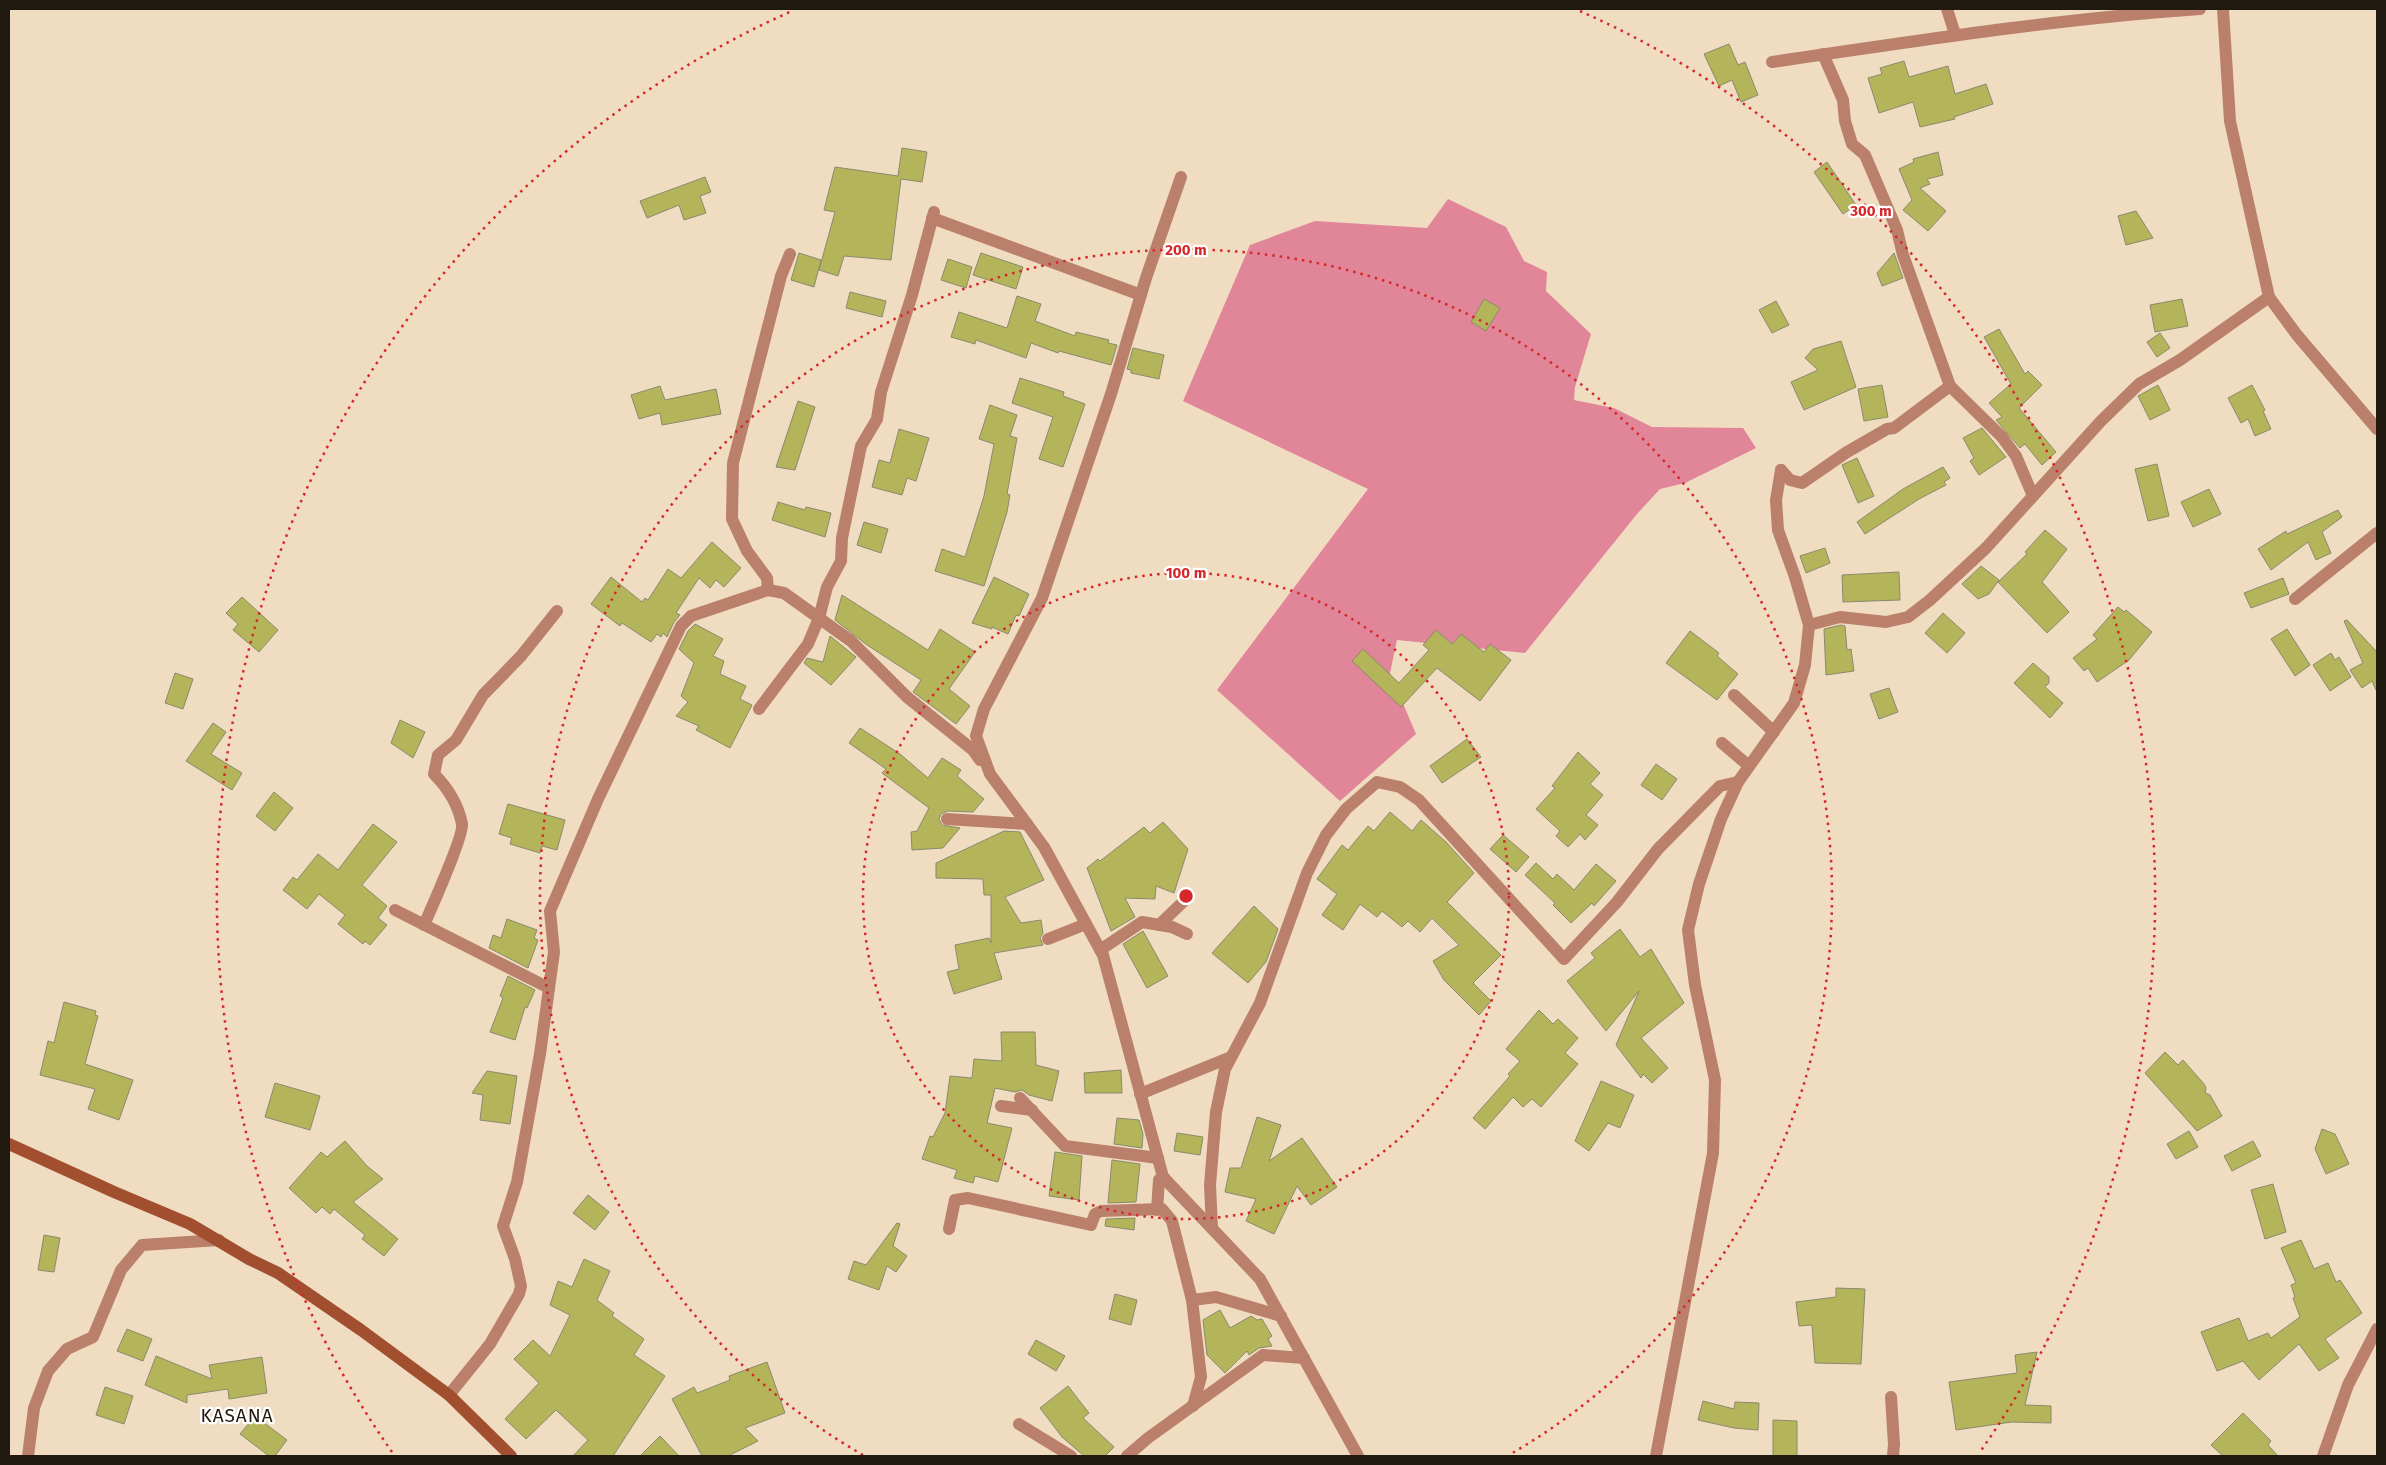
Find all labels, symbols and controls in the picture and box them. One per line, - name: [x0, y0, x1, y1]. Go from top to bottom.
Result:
- text: 300 m: [1849, 202, 1892, 220]
- text: 200 m: [1165, 241, 1207, 259]
- text: 100 m: [1166, 564, 1206, 582]
- centre of rings: [1177, 887, 1195, 905]
- district label: KASANA: [200, 1404, 274, 1427]

